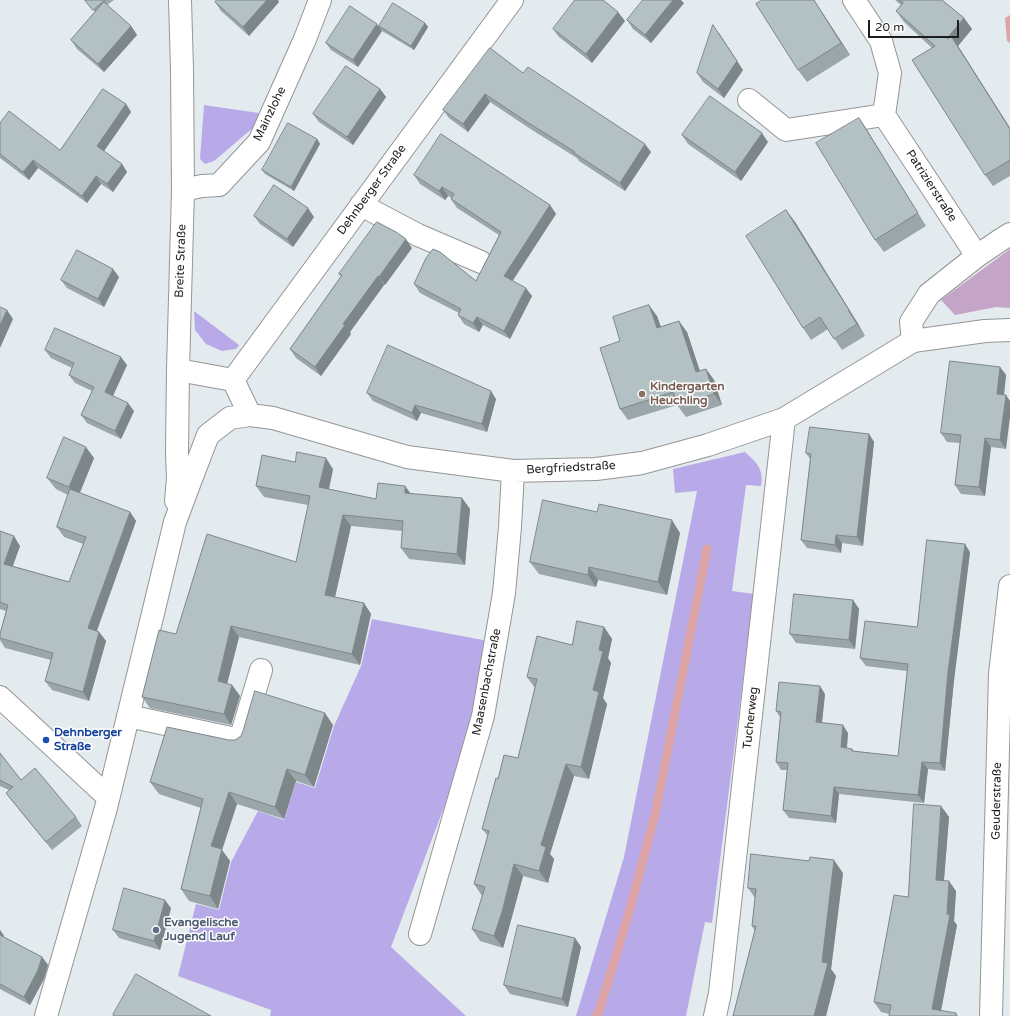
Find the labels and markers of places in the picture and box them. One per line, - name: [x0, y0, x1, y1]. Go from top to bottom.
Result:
- place label: Kindergarten Heuchling: [650, 380, 725, 408]
- marker: Kindergarten Heuchling: [637, 389, 647, 399]
- place label: Dehnberger Straße: [54, 726, 122, 754]
- marker: Dehnberger Straße: [41, 735, 51, 745]
- place label: Evangelische Jugend Lauf: [164, 916, 238, 944]
- marker: Evangelische Jugend Lauf: [151, 925, 161, 935]

